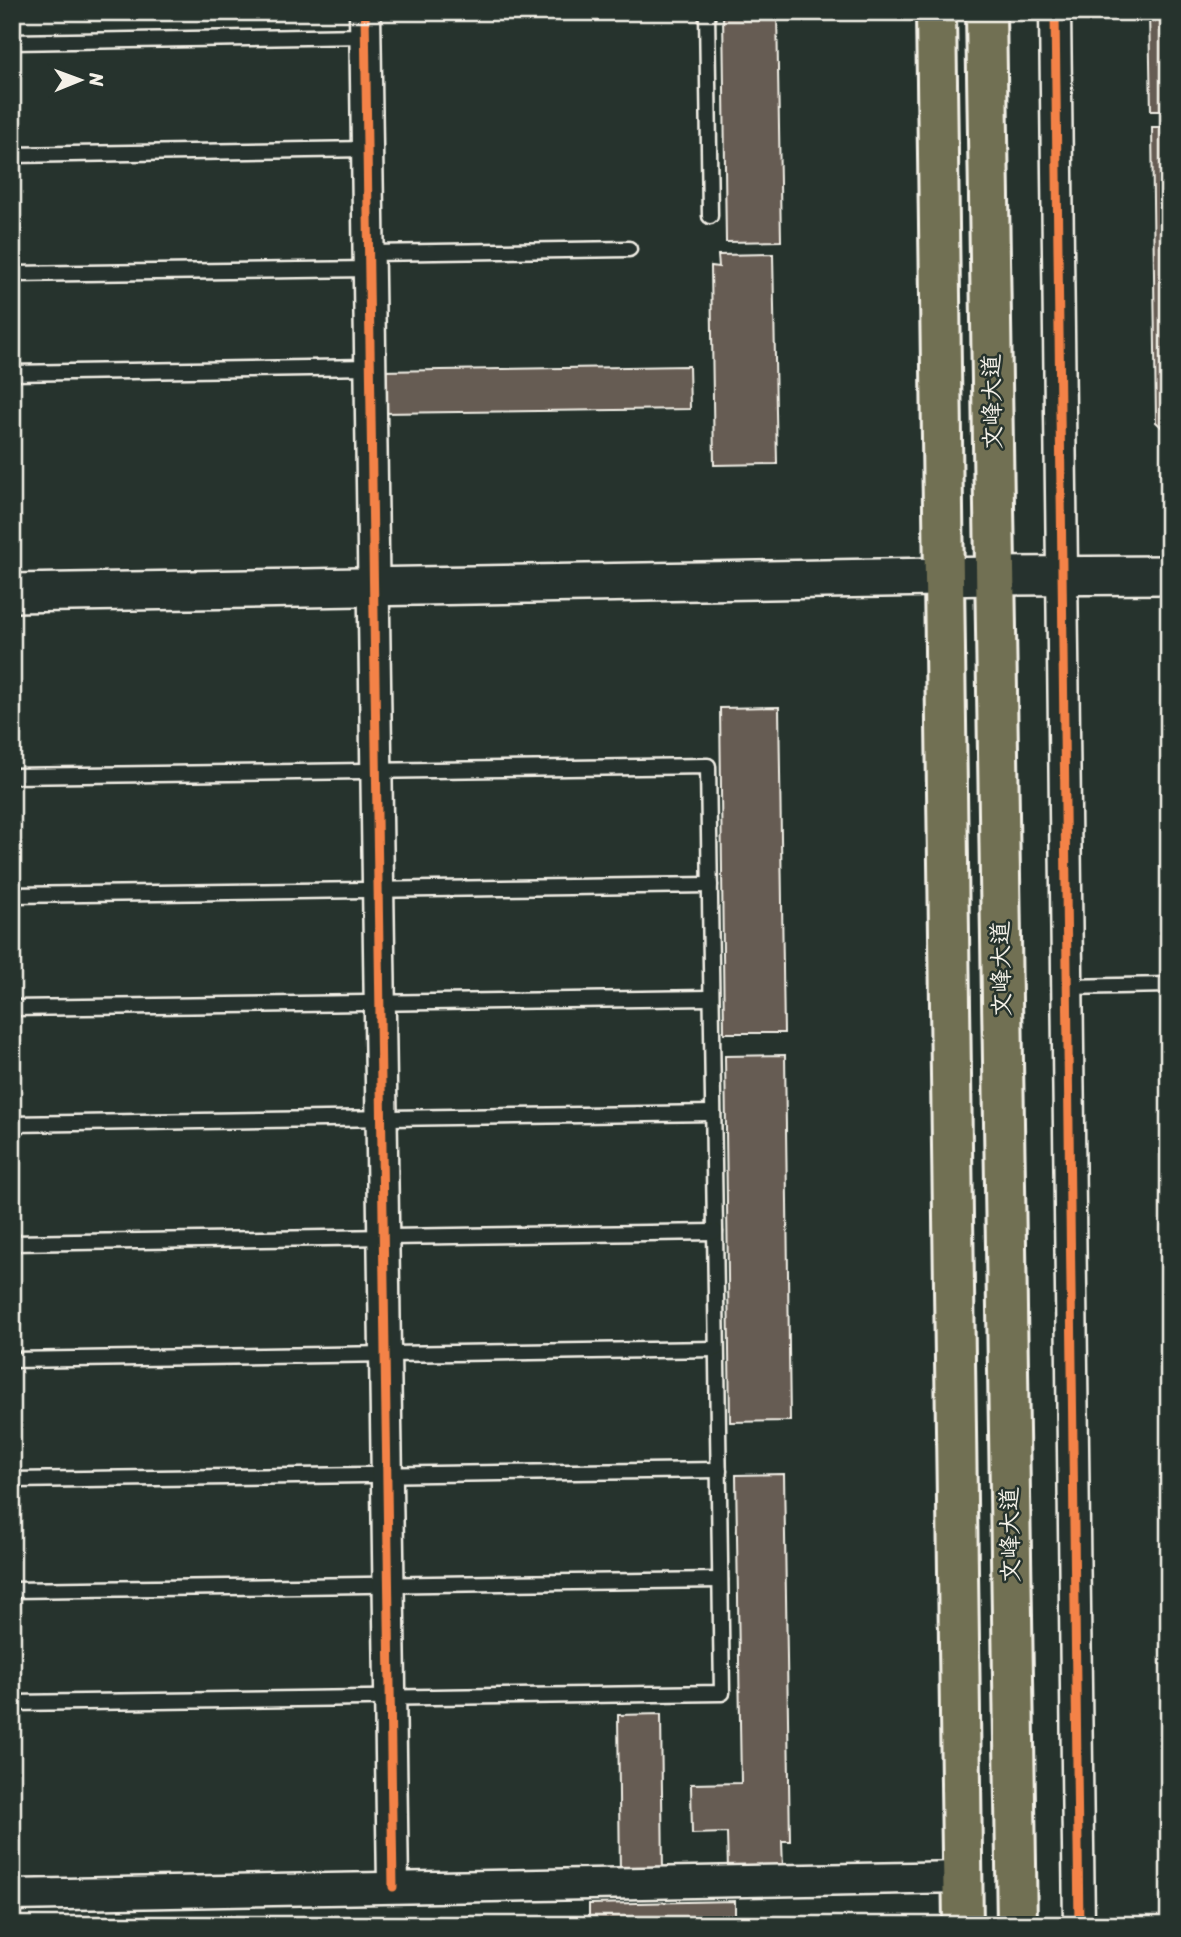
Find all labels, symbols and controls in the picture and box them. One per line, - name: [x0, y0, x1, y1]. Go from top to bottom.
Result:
- north arrow: [46, 46, 116, 116]
- text: N: [80, 72, 113, 87]
- street label: 文峰大道: [970, 354, 1014, 450]
- street label: 文峰大道: [979, 921, 1023, 1017]
- street label: 文峰大道: [988, 1487, 1032, 1583]

